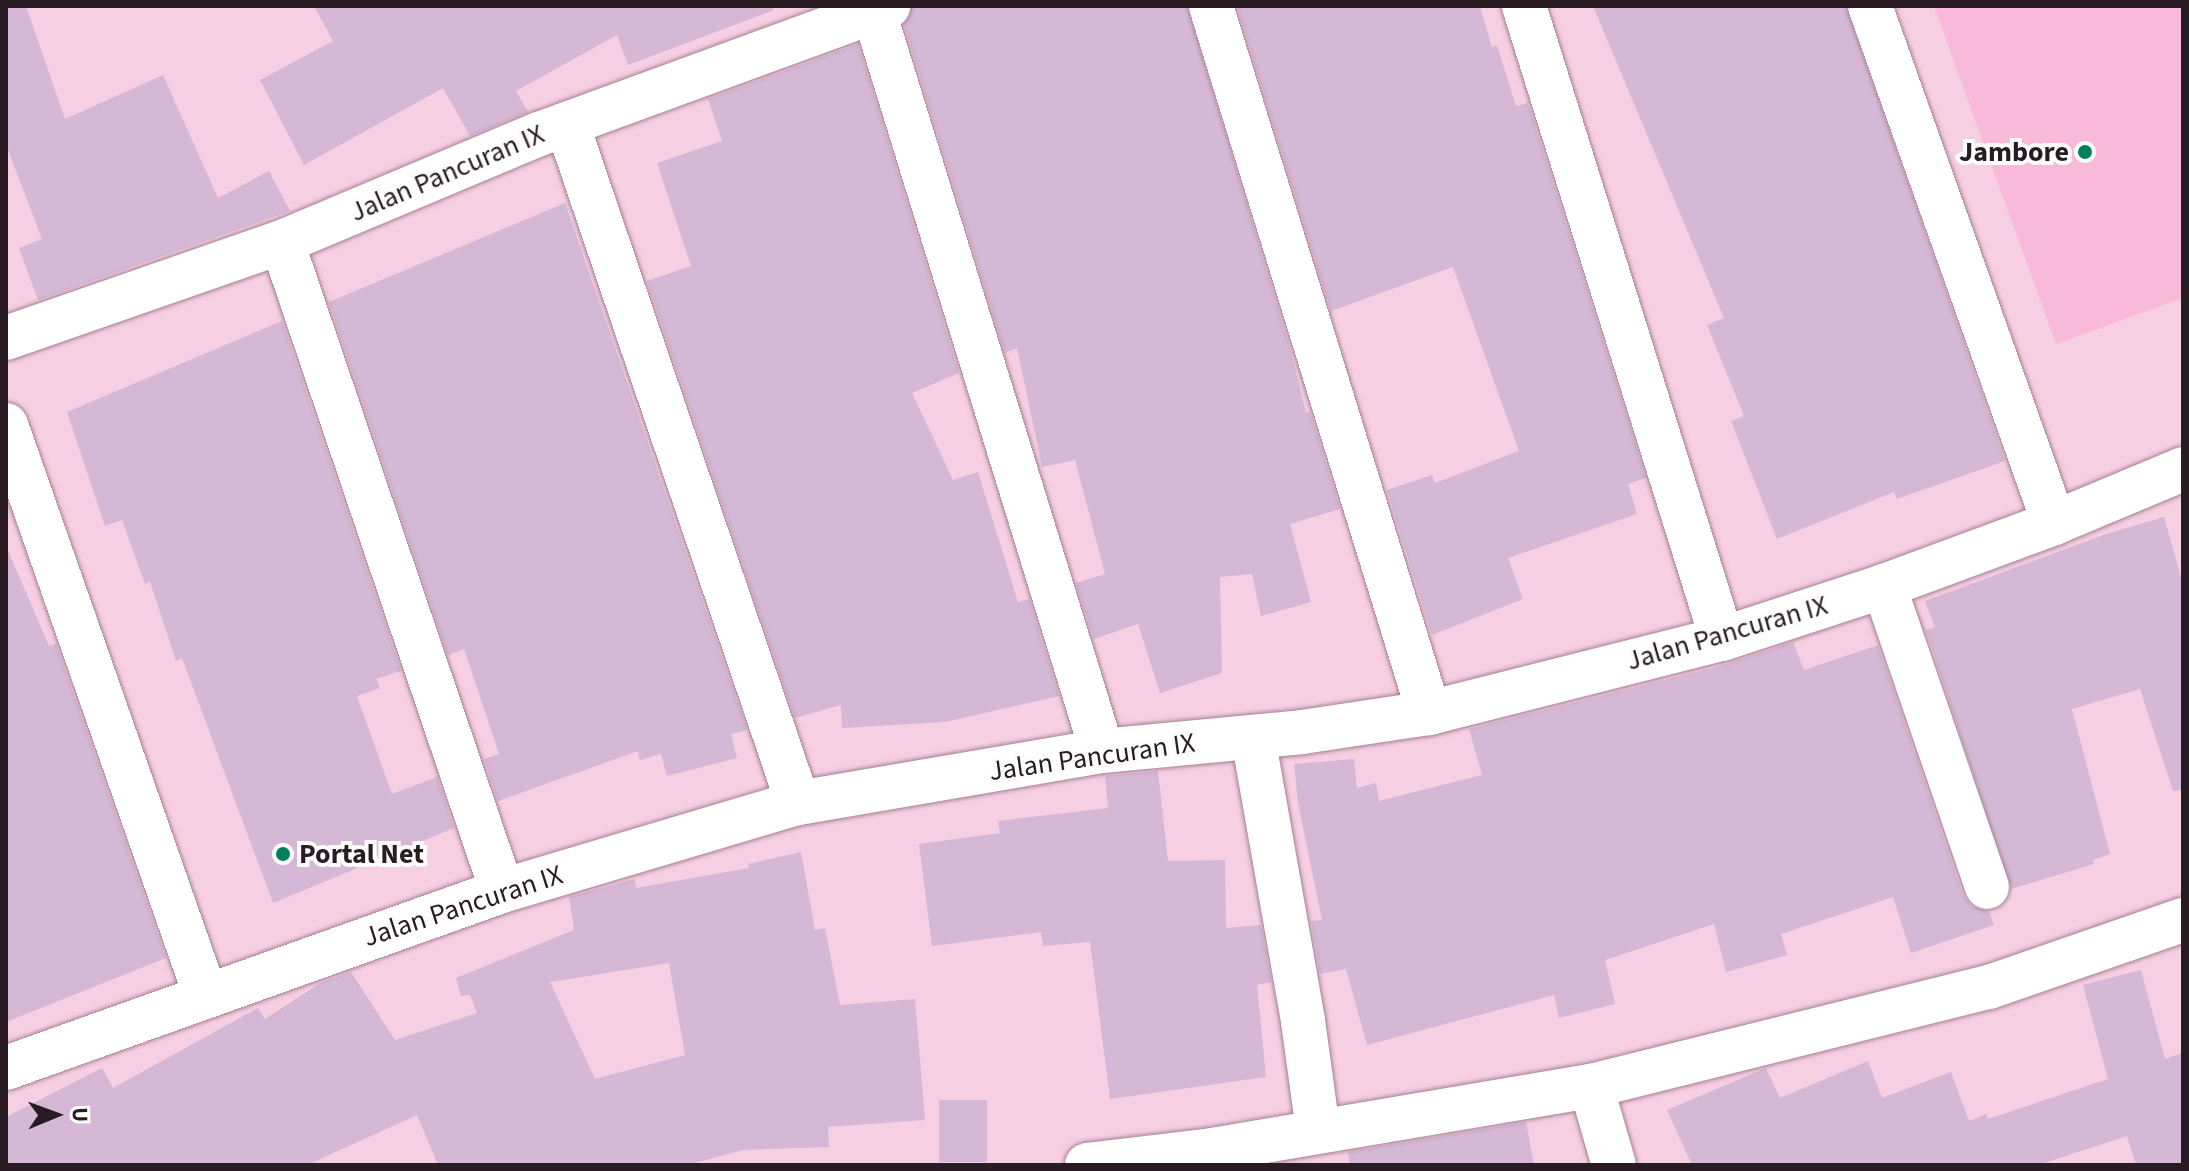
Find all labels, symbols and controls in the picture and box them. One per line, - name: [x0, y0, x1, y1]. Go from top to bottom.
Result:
- street label: Jalan Pancuran IX: [345, 117, 549, 229]
- place label: Jambore: [1959, 135, 2069, 169]
- marker: Jambore: [2076, 143, 2094, 161]
- street label: Jalan Pancuran IX: [1623, 588, 1831, 678]
- street label: Jalan Pancuran IX: [987, 726, 1197, 788]
- place label: Portal Net: [299, 837, 424, 871]
- marker: Portal Net: [274, 845, 292, 863]
- street label: Jalan Pancuran IX: [359, 858, 567, 954]
- north arrow: [16, 1075, 96, 1155]
- text: U: [64, 1107, 96, 1122]

